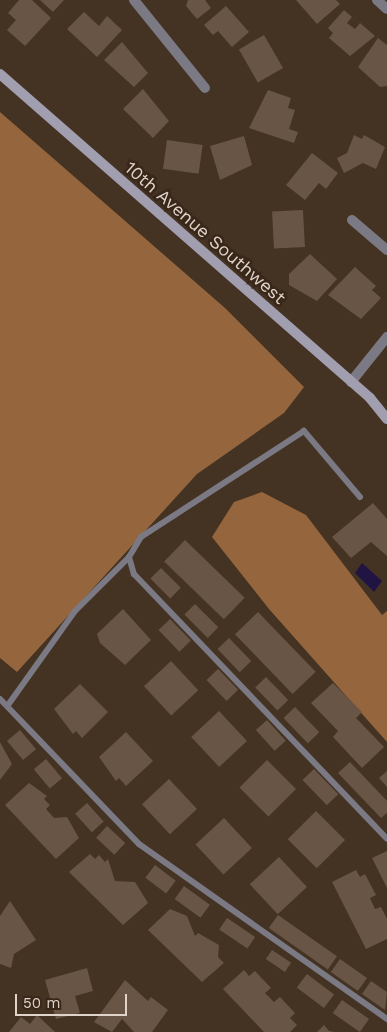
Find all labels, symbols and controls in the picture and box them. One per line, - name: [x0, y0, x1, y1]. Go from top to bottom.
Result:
- street label: 10th Avenue Southwest: [120, 157, 290, 309]
- scale bar: [18, 984, 130, 1016]
- text: 50 m: [23, 994, 60, 1012]

